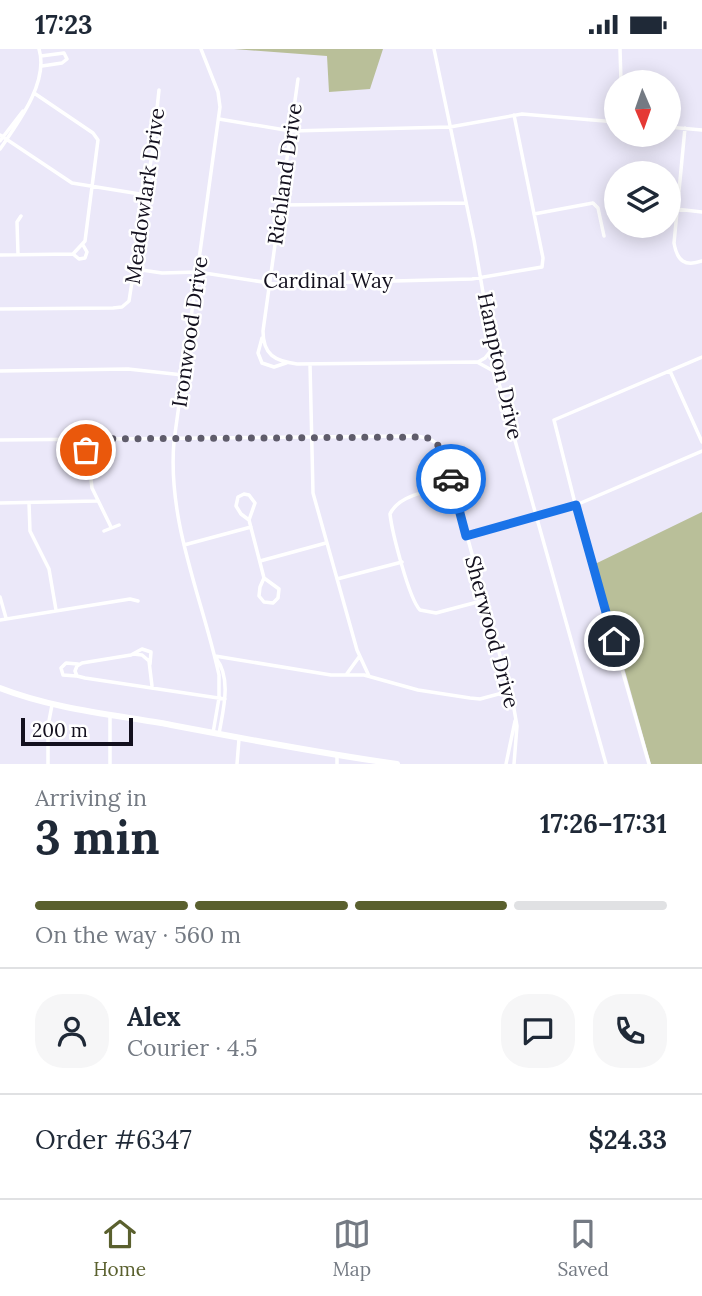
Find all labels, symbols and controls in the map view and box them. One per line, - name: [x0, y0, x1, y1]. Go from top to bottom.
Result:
- text: 17:23: [35, 8, 93, 41]
- north arrow: [604, 70, 681, 147]
- map controls: [604, 70, 681, 238]
- street label: Richland Drive: [261, 101, 308, 246]
- street label: Meadowlark Drive: [119, 106, 170, 286]
- button: layers: [604, 161, 681, 238]
- street label: Ironwood Drive: [166, 255, 213, 409]
- street label: Cardinal Way: [263, 267, 393, 294]
- street label: Hampton Drive: [472, 290, 529, 442]
- pin: [56, 420, 116, 480]
- icon: bag: [67, 431, 105, 469]
- courier: [416, 444, 486, 514]
- icon: car: [432, 460, 470, 498]
- street label: Sherwood Drive: [459, 553, 526, 711]
- pin: [584, 611, 644, 671]
- icon: home: [595, 622, 633, 660]
- scale bar: [21, 715, 133, 747]
- text: 200 m: [32, 718, 88, 742]
- text: Arriving in: [35, 783, 147, 812]
- text: 17:26–17:31: [540, 807, 667, 840]
- text: 3 min: [35, 808, 160, 867]
- text: On the way · 560 m: [35, 920, 241, 949]
- button: person: [35, 994, 109, 1068]
- button: chat: [501, 994, 575, 1068]
- button: phone: [593, 994, 667, 1068]
- text: Alex: [127, 1000, 181, 1033]
- text: Courier · 4.5: [127, 1033, 258, 1062]
- text: Order #6347: [35, 1123, 192, 1156]
- text: $24.33: [588, 1123, 667, 1156]
- tab: Home: [93, 1215, 146, 1281]
- tab: Map: [332, 1215, 371, 1281]
- tab: Saved: [557, 1215, 609, 1281]

